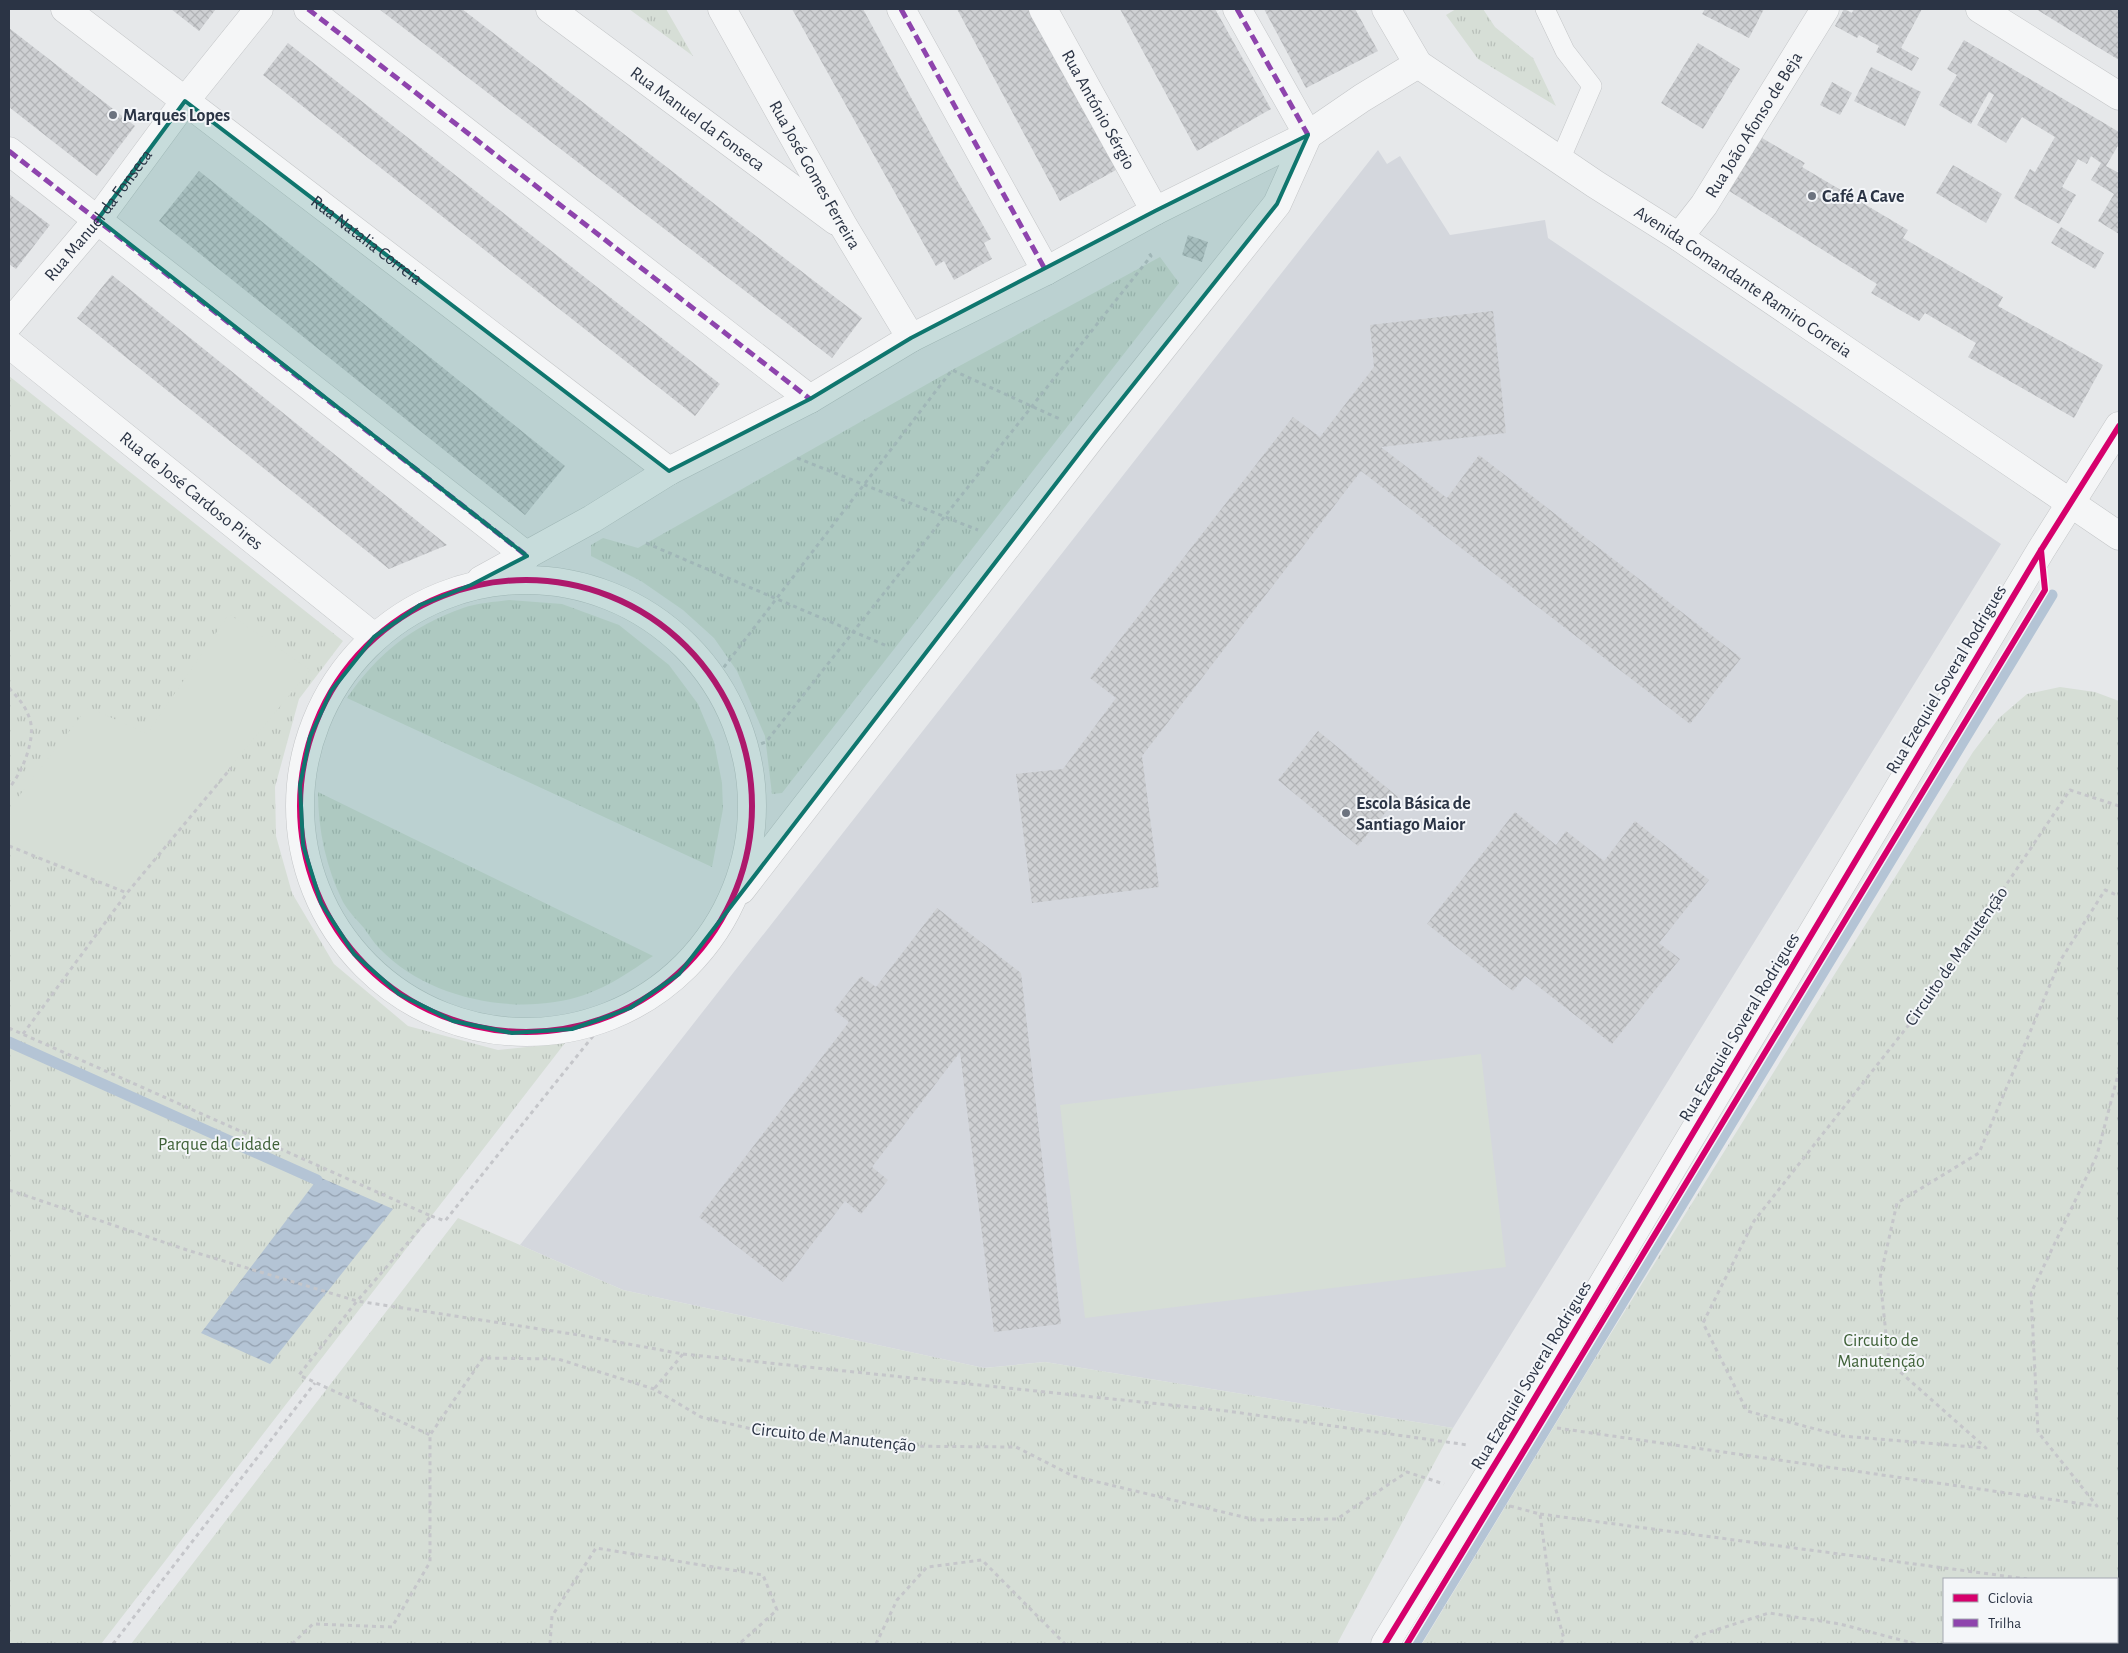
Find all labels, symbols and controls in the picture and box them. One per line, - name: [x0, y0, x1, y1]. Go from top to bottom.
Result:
- street label: Rua António Sérgio: [1058, 47, 1138, 173]
- street label: Rua João Afonso de Beja: [1703, 49, 1806, 201]
- street label: Rua Manuel da Fonseca: [627, 64, 768, 175]
- street label: Rua José Gomes Ferreira: [765, 98, 863, 253]
- place label: Marques Lopes: [123, 107, 230, 125]
- marker: Marques Lopes: [107, 109, 119, 121]
- street label: Rua Manuel da Fonseca: [42, 146, 156, 285]
- place label: Café A Cave: [1822, 188, 1904, 206]
- marker: Café A Cave: [1806, 190, 1818, 202]
- street label: Rua Natalia Correia: [307, 193, 425, 289]
- street label: Avenida Comandante Ramiro Correia: [1631, 203, 1855, 362]
- street label: Rua de José Cardoso Pires: [116, 429, 266, 554]
- street label: Rua Ezequiel Soveral Rodrigues: [1883, 582, 2010, 777]
- place label: Escola Básica de Santiago Maior: [1356, 795, 1471, 834]
- marker: Escola Básica de Santiago Maior: [1340, 807, 1352, 819]
- street label: Circuito de Manutenção: [1902, 884, 2012, 1030]
- street label: Rua Ezequiel Soveral Rodrigues: [1676, 930, 1803, 1125]
- park label: Parque da Cidade: [158, 1136, 280, 1154]
- street label: Rua Ezequiel Soveral Rodrigues: [1468, 1278, 1595, 1473]
- park label: Circuito de Manutenção: [1837, 1332, 1925, 1371]
- street label: Circuito de Manutenção: [751, 1420, 917, 1456]
- legend: [1943, 1578, 2118, 1643]
- text: Ciclovia: [1988, 1591, 2033, 1606]
- text: Trilha: [1988, 1616, 2021, 1631]

